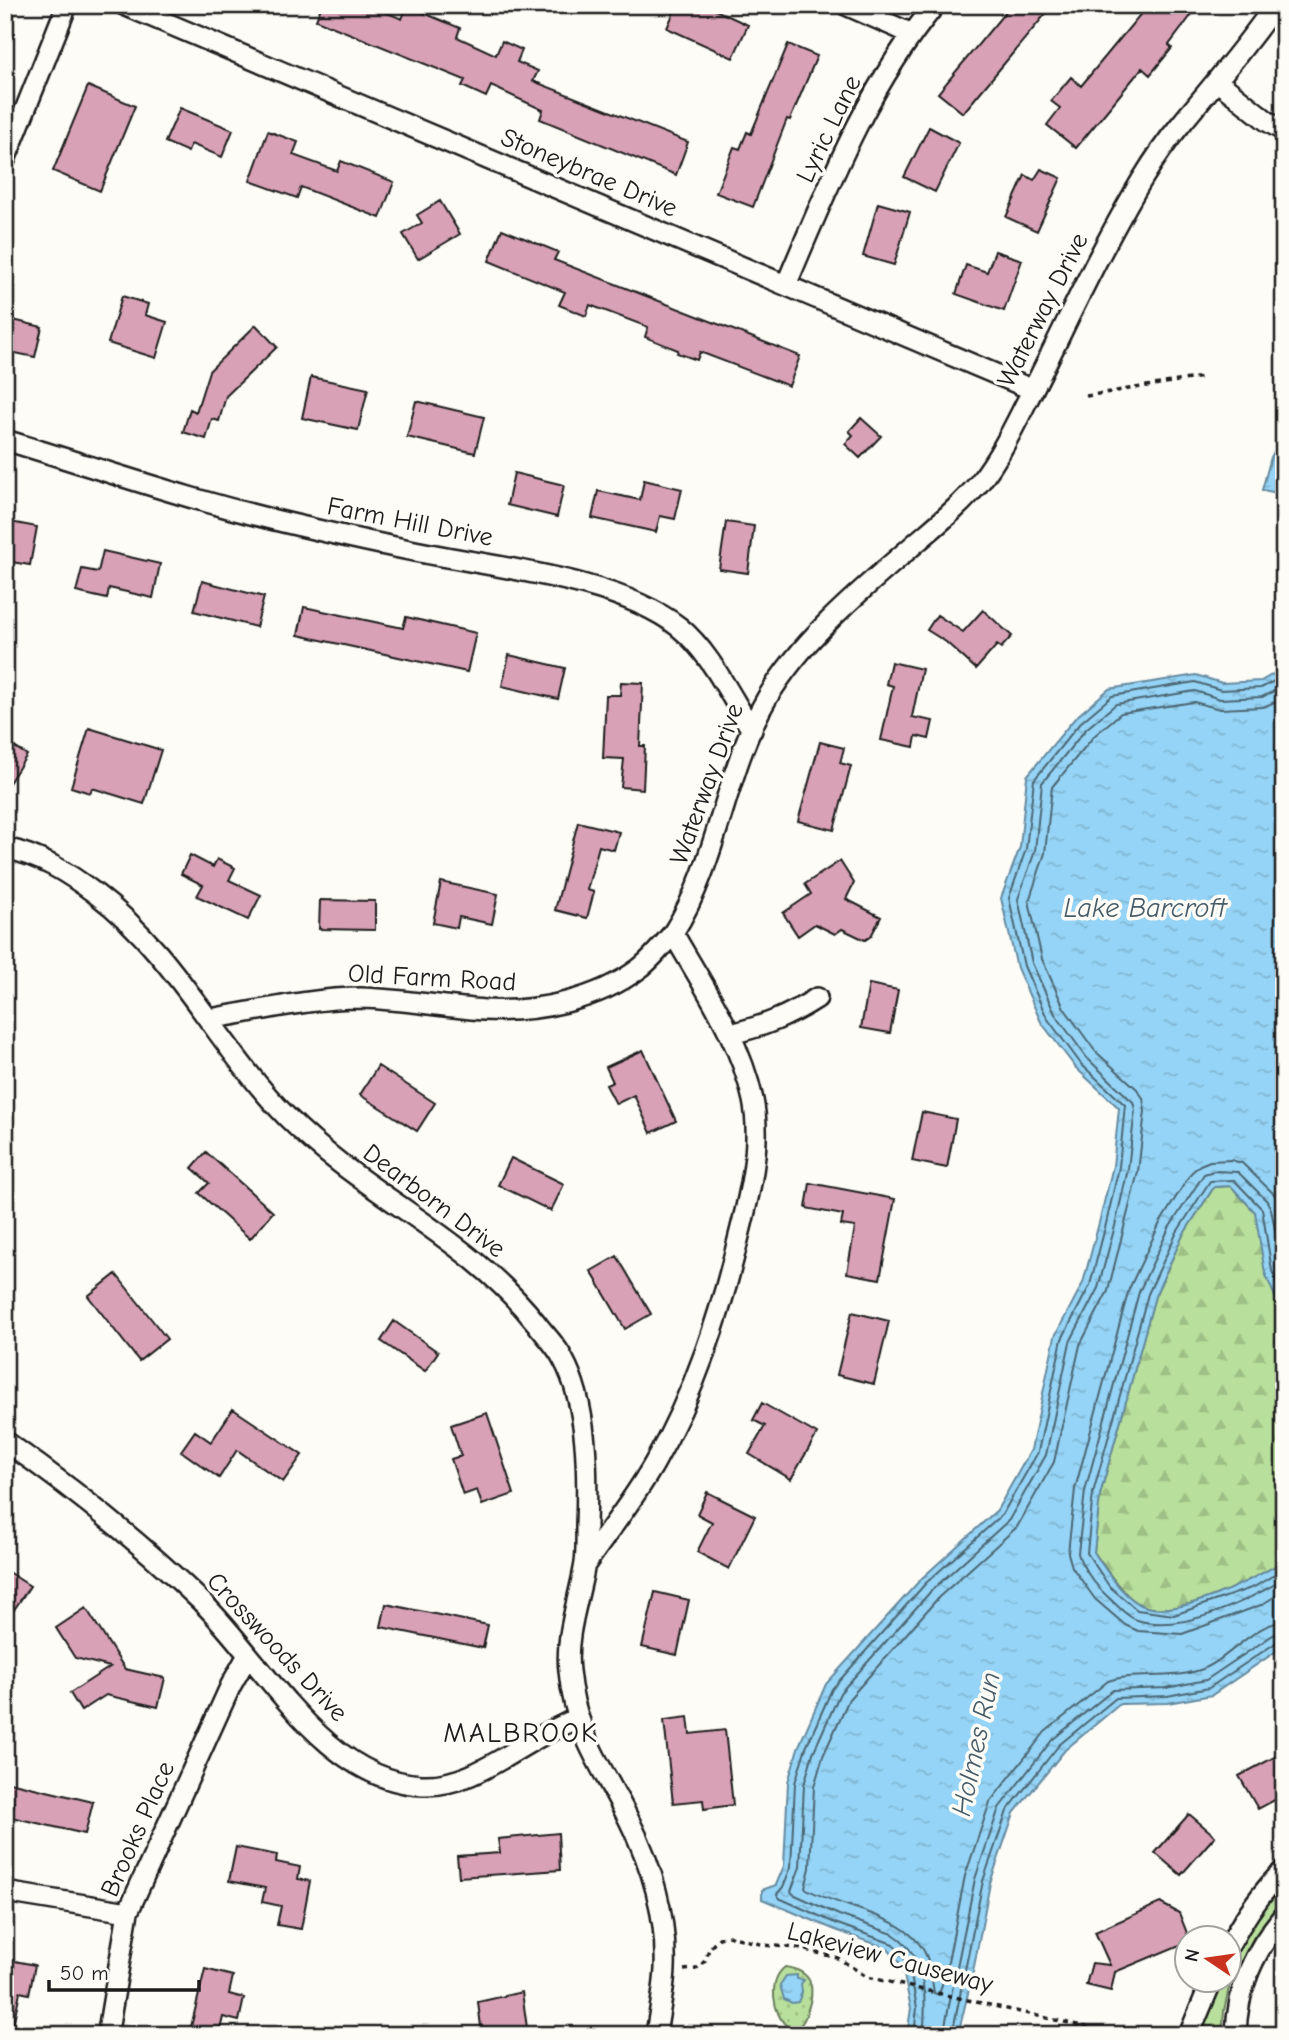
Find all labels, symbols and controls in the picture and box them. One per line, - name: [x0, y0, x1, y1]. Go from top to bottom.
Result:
- street label: Lyric Lane: [790, 71, 868, 187]
- street label: Stoneybrae Drive: [496, 122, 682, 224]
- street label: Waterway Drive: [991, 228, 1095, 392]
- street label: Farm Hill Drive: [325, 491, 495, 553]
- street label: Waterway Drive: [664, 699, 750, 869]
- water label: Lake Barcroft: [1064, 892, 1229, 924]
- street label: Old Farm Road: [347, 959, 517, 997]
- street label: Dearborn Drive: [357, 1138, 511, 1264]
- street label: Crosswoods Drive: [200, 1566, 354, 1728]
- water label: Holmes Run: [945, 1669, 1007, 1819]
- district label: MALBROOK: [443, 1717, 599, 1749]
- street label: Brooks Place: [95, 1757, 181, 1901]
- street label: Lakeview Causeway: [784, 1916, 996, 2000]
- north arrow: [1174, 1924, 1244, 1994]
- text: N: [1180, 1947, 1205, 1964]
- scale bar: [49, 1949, 200, 1993]
- text: 50 m: [60, 1961, 109, 1985]

